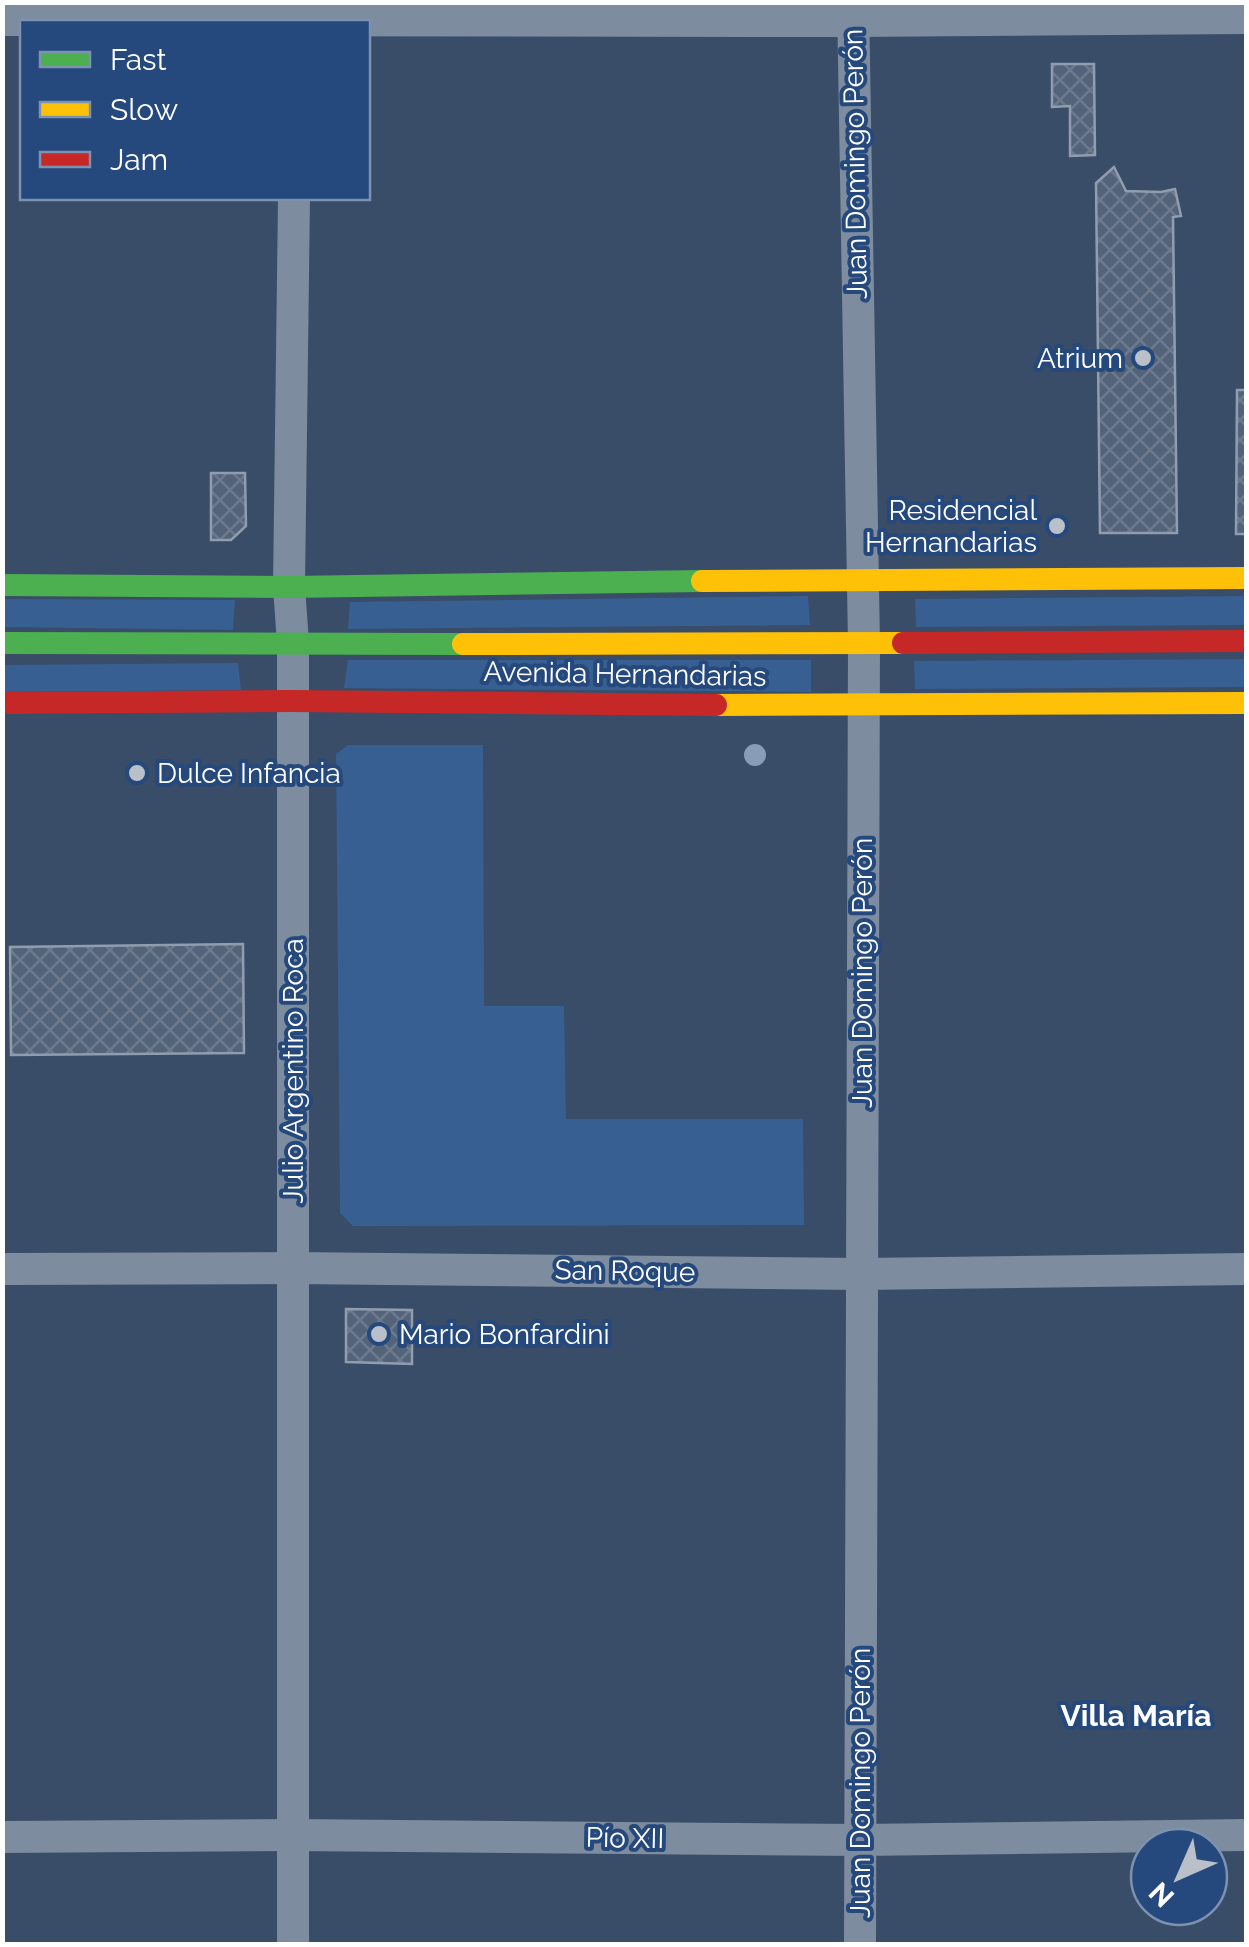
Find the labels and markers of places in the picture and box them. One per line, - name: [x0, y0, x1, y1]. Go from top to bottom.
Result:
- place label: Atrium: [1037, 342, 1123, 375]
- marker: Atrium: [1132, 347, 1154, 369]
- place label: Residencial Hernandarias: [865, 494, 1037, 559]
- marker: Residencial Hernandarias: [1046, 515, 1068, 537]
- place label: Dulce Infancia: [157, 757, 341, 790]
- marker: Dulce Infancia: [126, 762, 148, 784]
- place label: Mario Bonfardini: [399, 1318, 610, 1351]
- marker: Mario Bonfardini: [368, 1323, 390, 1345]

